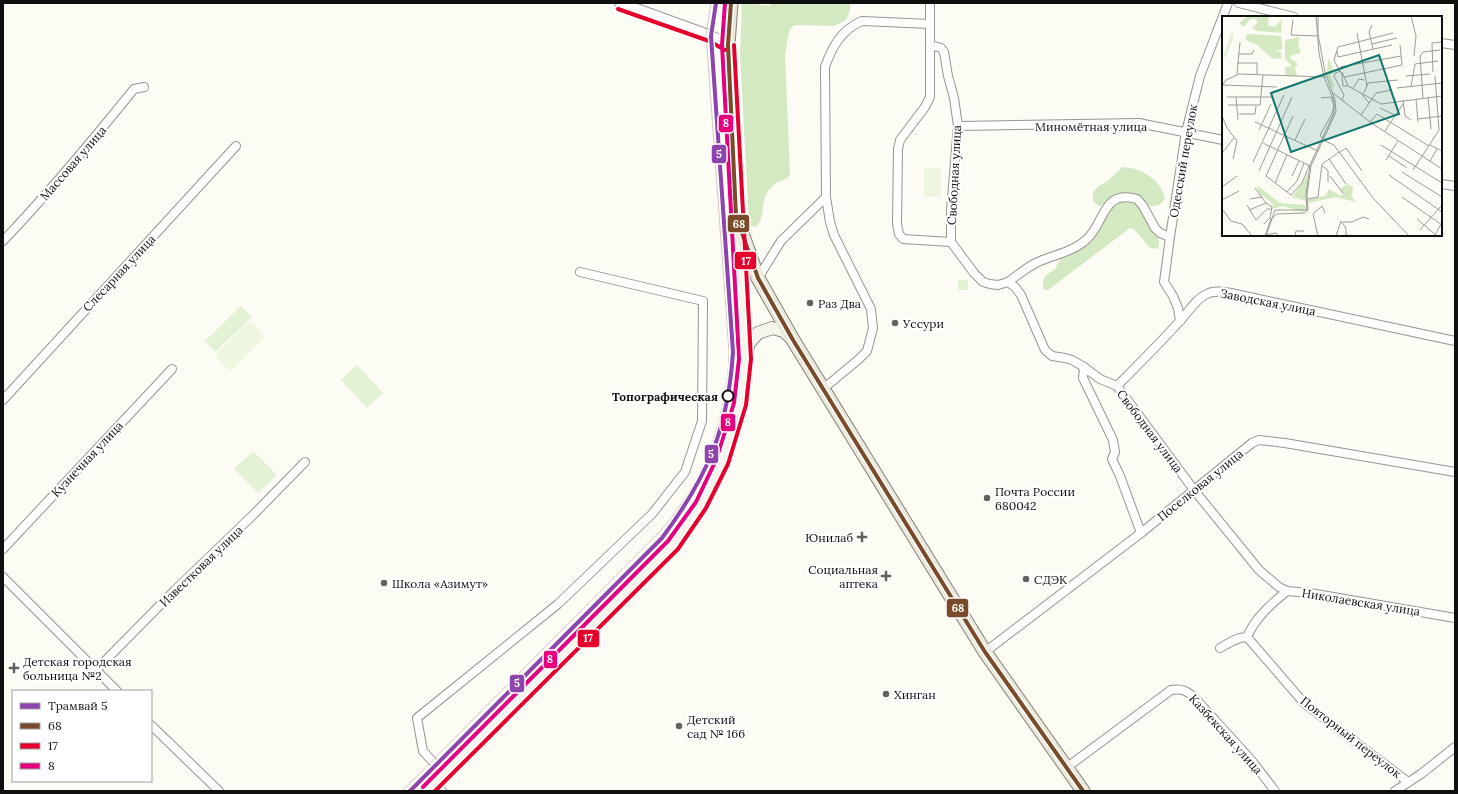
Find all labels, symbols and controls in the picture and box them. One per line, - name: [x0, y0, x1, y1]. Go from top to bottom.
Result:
- inset map: [1222, 16, 1442, 236]
- street label: Одесский переулок: [1166, 103, 1200, 219]
- line badge: 8: [718, 114, 734, 133]
- text: 8: [723, 116, 729, 130]
- street label: Миномётная улица: [1035, 119, 1147, 134]
- street label: Массовая улица: [37, 123, 109, 203]
- street label: Свободная улица: [944, 125, 964, 225]
- line badge: 5: [711, 144, 727, 164]
- text: 5: [716, 147, 722, 161]
- line badge: 68: [727, 214, 750, 233]
- text: 68: [733, 217, 745, 231]
- street label: Слесарная улица: [80, 231, 158, 315]
- line badge: 17: [734, 251, 757, 270]
- text: 17: [741, 254, 751, 268]
- street label: Заводская улица: [1219, 285, 1317, 319]
- place label: Раз Два: [818, 296, 861, 311]
- marker: Раз Два: [805, 298, 815, 308]
- place label: Уссури: [902, 316, 944, 331]
- marker: Уссури: [890, 318, 900, 328]
- street label: Свободная улица: [1114, 386, 1186, 476]
- place label: Топографическая: [612, 389, 718, 404]
- marker: Топографическая: [721, 389, 735, 403]
- line badge: 8: [720, 413, 736, 432]
- text: 8: [725, 415, 731, 429]
- street label: Кузнечная улица: [48, 418, 126, 500]
- line badge: 5: [704, 444, 719, 464]
- street label: Поселковая улица: [1154, 446, 1246, 524]
- text: 5: [708, 447, 714, 461]
- place label: Почта России 680042: [995, 484, 1075, 513]
- marker: Почта России 680042: [982, 493, 992, 503]
- street label: Известковая улица: [156, 522, 246, 610]
- place label: Юнилаб: [805, 530, 853, 545]
- marker: Юнилаб: [856, 531, 868, 543]
- place label: Социальная аптека: [808, 562, 878, 591]
- marker: Социальная аптека: [881, 571, 891, 581]
- place label: СДЭК: [1034, 572, 1068, 587]
- marker: СДЭК: [1021, 574, 1031, 584]
- place label: Школа «Азимут»: [392, 576, 488, 591]
- marker: Школа «Азимут»: [379, 578, 389, 588]
- street label: Николаевская улица: [1301, 585, 1421, 619]
- line badge: 68: [946, 598, 969, 618]
- text: 68: [952, 601, 964, 615]
- line badge: 17: [577, 629, 600, 648]
- text: 17: [583, 631, 593, 645]
- line badge: 8: [543, 650, 558, 669]
- text: 8: [547, 652, 553, 666]
- place label: Детская городская больница №2: [23, 654, 132, 683]
- marker: Детская городская больница №2: [8, 662, 20, 674]
- line badge: 5: [509, 674, 525, 693]
- text: 5: [514, 676, 520, 690]
- place label: Хинган: [894, 687, 936, 702]
- marker: Хинган: [881, 689, 891, 699]
- legend: [12, 690, 152, 782]
- street label: Казбекская улица: [1186, 691, 1266, 777]
- street label: Повторный переулок: [1298, 693, 1405, 781]
- text: Трамвай 5: [48, 698, 108, 713]
- place label: Детский сад № 166: [687, 712, 745, 741]
- text: 68: [48, 718, 62, 733]
- marker: Детский сад № 166: [674, 721, 684, 731]
- text: 17: [48, 738, 58, 753]
- text: 8: [48, 758, 55, 773]

